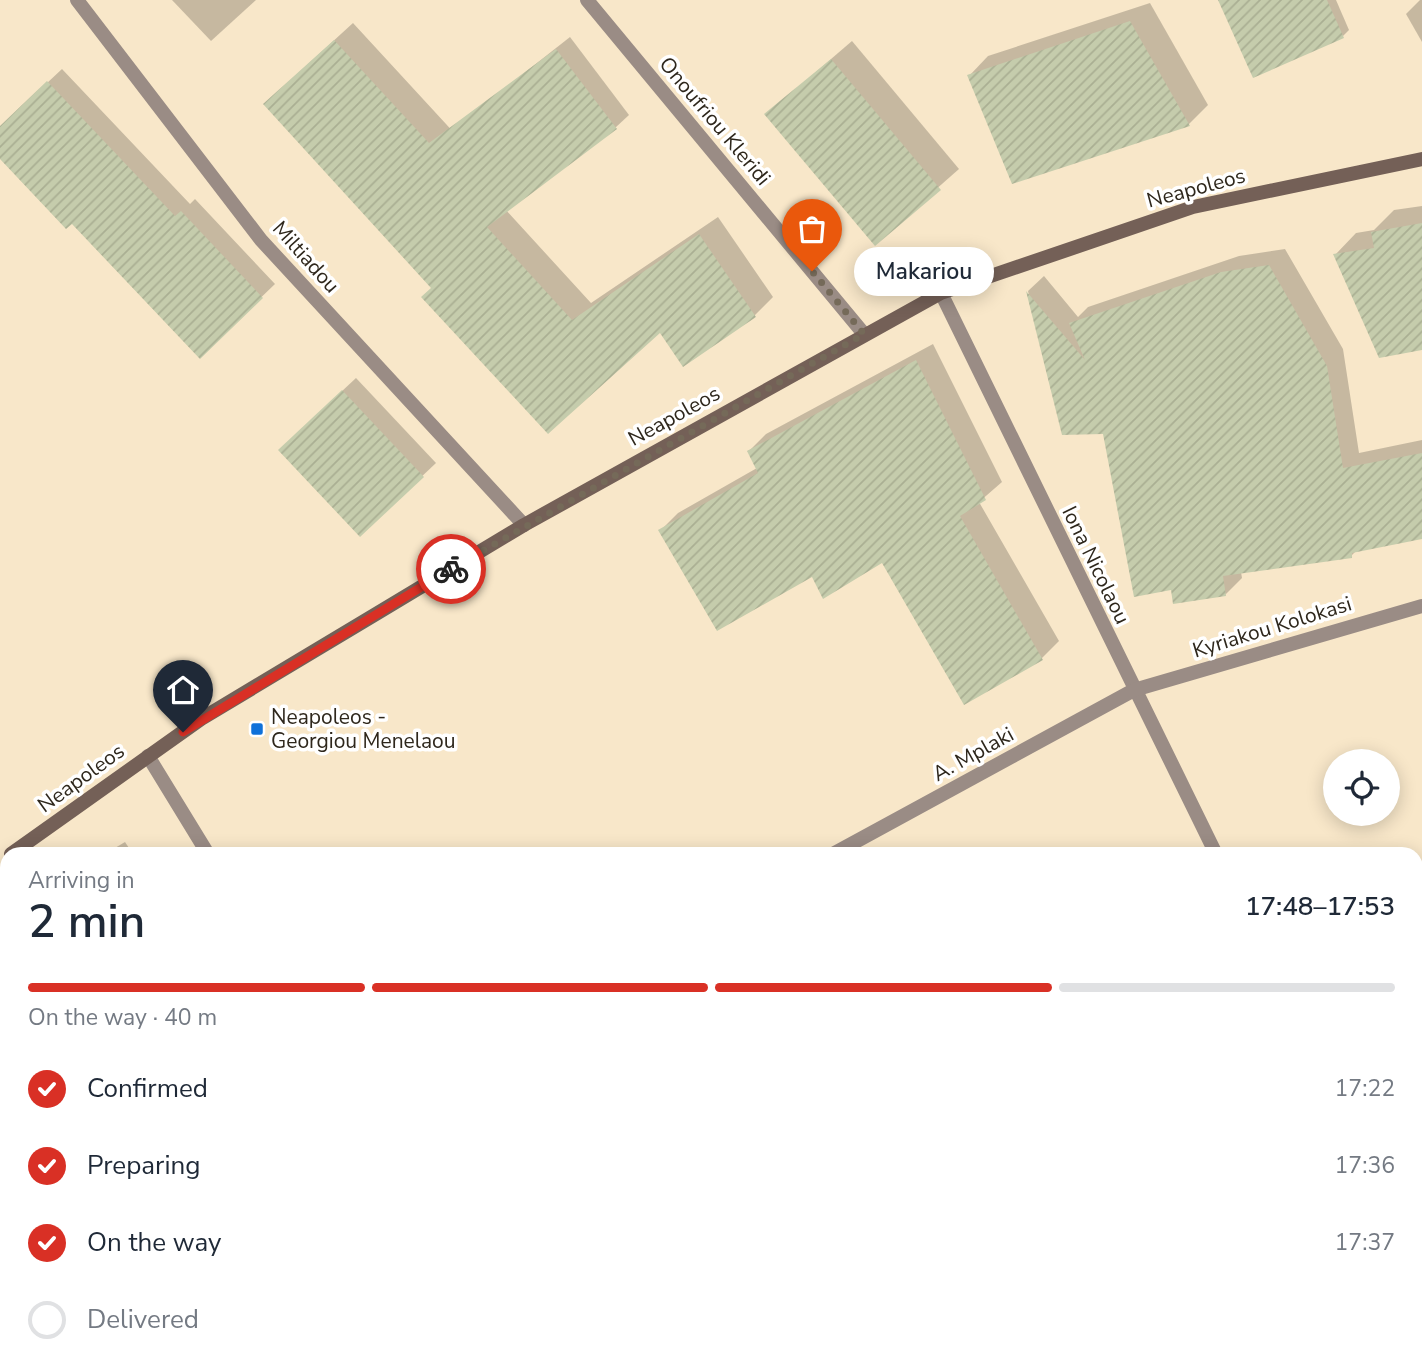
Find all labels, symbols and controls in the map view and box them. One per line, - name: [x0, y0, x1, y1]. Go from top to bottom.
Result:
- street label: Onoufriou Kleridi: [653, 51, 777, 191]
- street label: Neapoleos: [1144, 161, 1248, 215]
- pin: [782, 199, 842, 271]
- icon: bag: [793, 210, 831, 248]
- street label: Miltiadou: [266, 215, 346, 299]
- callout: Makariou: [854, 246, 994, 296]
- text: Makariou: [876, 256, 972, 287]
- street label: Neapoleos: [623, 379, 725, 453]
- street label: Iona Nicolaou: [1055, 501, 1137, 629]
- courier: [416, 534, 486, 604]
- icon: bike: [432, 550, 470, 588]
- street label: Kyriakou Kolokasi: [1189, 590, 1355, 664]
- pin: [153, 660, 213, 732]
- icon: home: [164, 671, 202, 709]
- place label: Neapoleos - Georgiou Menelaou: [271, 703, 456, 755]
- street label: A. Mplaki: [927, 720, 1019, 788]
- marker: Neapoleos - Georgiou Menelaou: [249, 721, 265, 737]
- street label: Neapoleos: [32, 737, 130, 819]
- map controls: [1323, 749, 1400, 826]
- button: locate: [1323, 749, 1400, 826]
- text: Arriving in: [28, 865, 135, 896]
- text: 17:48–17:53: [1245, 889, 1395, 924]
- text: 2 min: [28, 890, 145, 953]
- text: On the way · 40 m: [28, 1002, 217, 1033]
- icon: check: [28, 1070, 66, 1108]
- text: Confirmed: [87, 1071, 208, 1106]
- text: 17:22: [1335, 1073, 1395, 1104]
- icon: check: [28, 1147, 66, 1185]
- text: Preparing: [87, 1148, 200, 1183]
- text: 17:36: [1335, 1150, 1395, 1181]
- icon: check: [28, 1224, 66, 1262]
- text: On the way: [87, 1225, 221, 1260]
- text: 17:37: [1335, 1227, 1395, 1258]
- text: Delivered: [87, 1302, 199, 1337]

